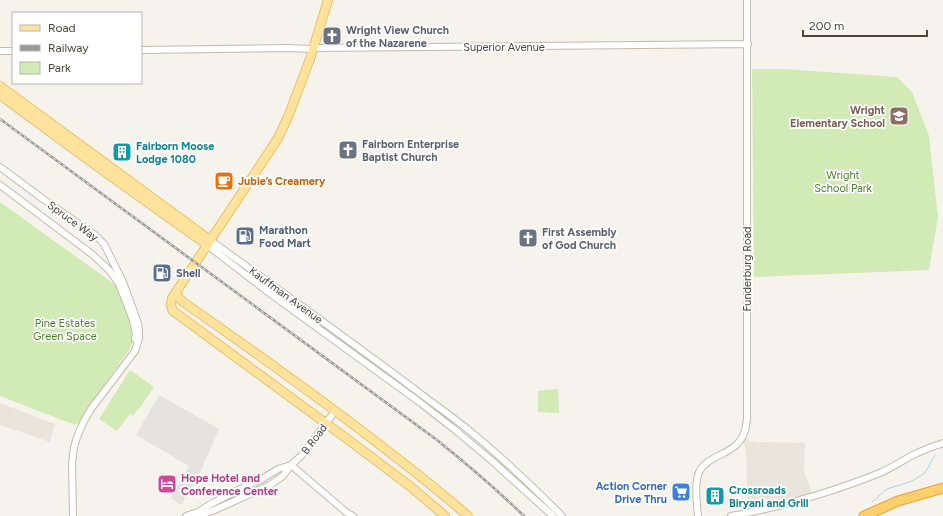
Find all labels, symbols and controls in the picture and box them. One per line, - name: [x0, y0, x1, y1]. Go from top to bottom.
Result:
- legend: [12, 12, 142, 84]
- scale bar: [803, 12, 927, 38]
- text: 200 m: [809, 19, 844, 33]
- text: Road: [48, 21, 76, 35]
- place label: Wright View Church of the Nazarene: [346, 24, 449, 50]
- church icon: Wright View Church of the Nazarene: [321, 25, 343, 47]
- text: Railway: [48, 41, 89, 55]
- street label: Superior Avenue: [463, 41, 545, 54]
- text: Park: [48, 61, 71, 75]
- place label: Wright Elementary School: [790, 104, 886, 130]
- school or university icon: Wright Elementary School: [888, 105, 910, 127]
- place label: Fairborn Enterprise Baptist Church: [362, 138, 459, 164]
- church icon: Fairborn Enterprise Baptist Church: [337, 139, 359, 161]
- place label: Fairborn Moose Lodge 1080: [136, 140, 214, 166]
- building icon: Fairborn Moose Lodge 1080: [111, 141, 133, 163]
- park label: Wright School Park: [814, 169, 872, 195]
- cafe icon: Jubie’s Creamery: [213, 170, 235, 192]
- place label: Jubie’s Creamery: [238, 175, 326, 188]
- street label: Spruce Way: [45, 199, 101, 244]
- place label: Marathon Food Mart: [259, 224, 311, 250]
- fuel station icon: Marathon Food Mart: [234, 225, 256, 247]
- place label: First Assembly of God Church: [542, 226, 617, 252]
- street label: Funderburg Road: [741, 226, 754, 312]
- church icon: First Assembly of God Church: [517, 227, 539, 249]
- fuel station icon: Shell: [151, 262, 173, 284]
- street label: Kauffman Avenue: [246, 264, 325, 326]
- place label: Shell: [176, 267, 201, 280]
- park label: Pine Estates Green Space: [33, 317, 97, 343]
- street label: B Road: [299, 422, 330, 457]
- place label: Hope Hotel and Conference Center: [181, 472, 279, 498]
- hotel icon: Hope Hotel and Conference Center: [156, 473, 178, 495]
- place label: Action Corner Drive Thru: [596, 480, 668, 506]
- supermarket icon: Action Corner Drive Thru: [670, 481, 692, 503]
- place label: Crossroads Biryani and Grill: [729, 484, 809, 510]
- building icon: Crossroads Biryani and Grill: [704, 485, 726, 507]

